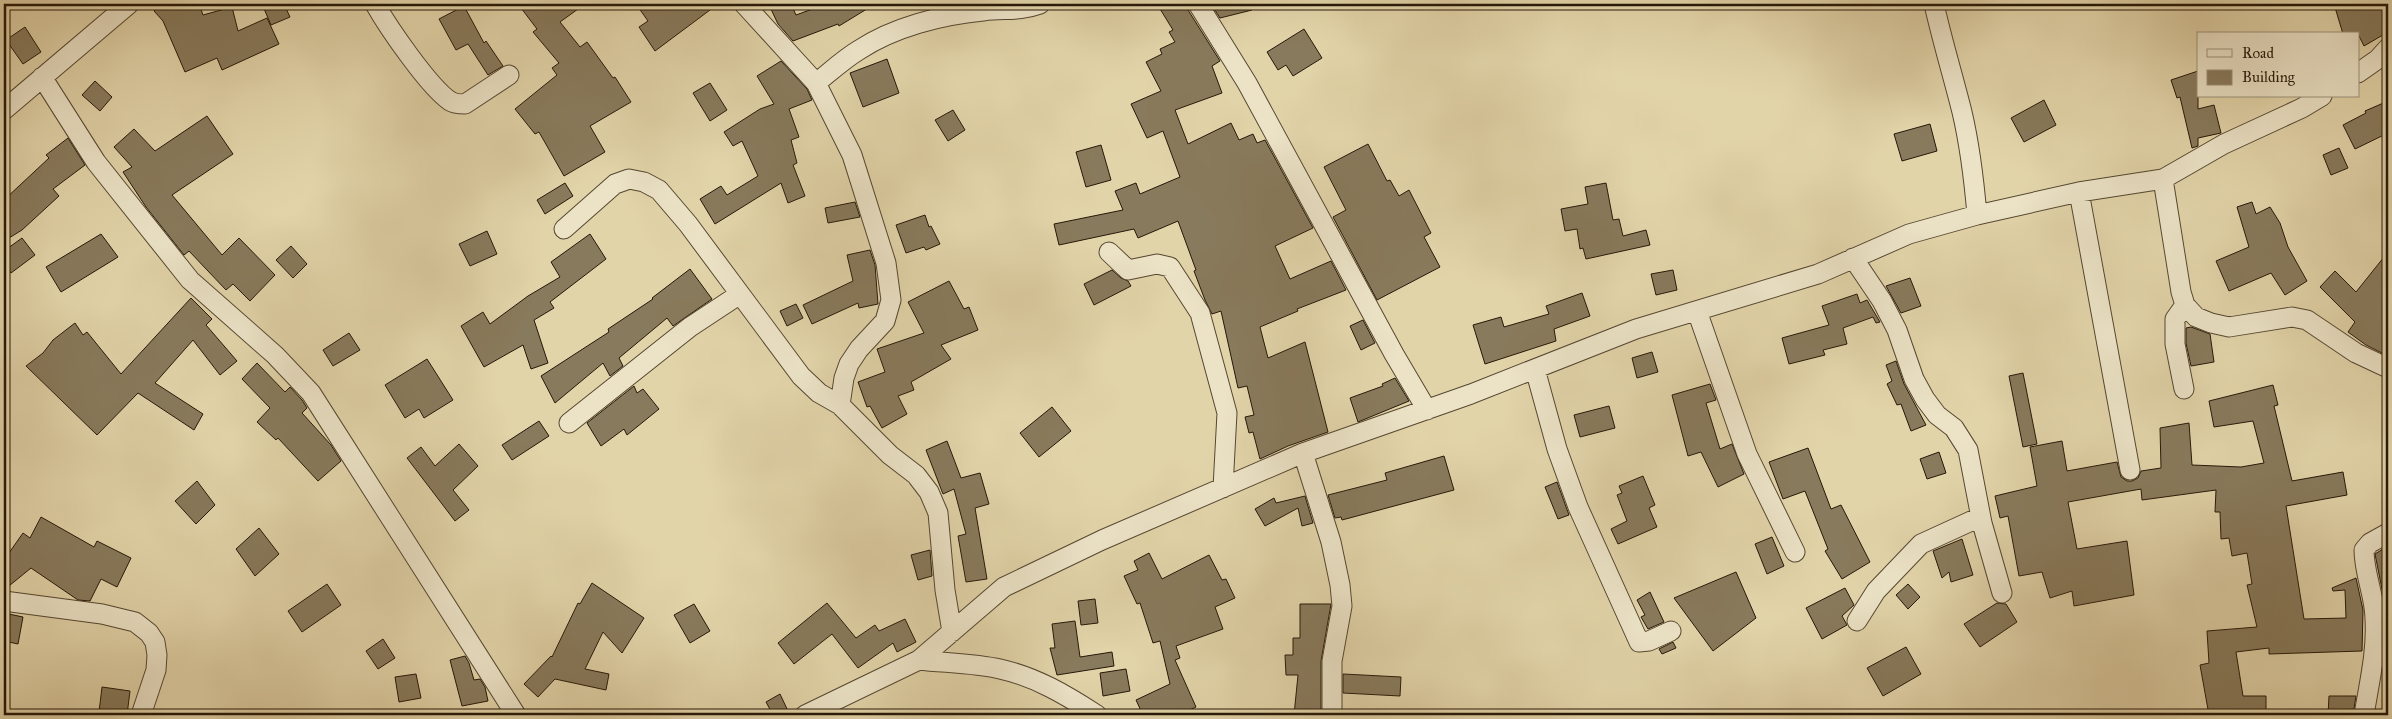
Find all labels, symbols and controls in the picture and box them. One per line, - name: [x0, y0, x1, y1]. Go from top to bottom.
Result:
- legend: [2197, 32, 2360, 98]
- text: Road: [2242, 44, 2274, 62]
- text: Building: [2242, 68, 2296, 86]

